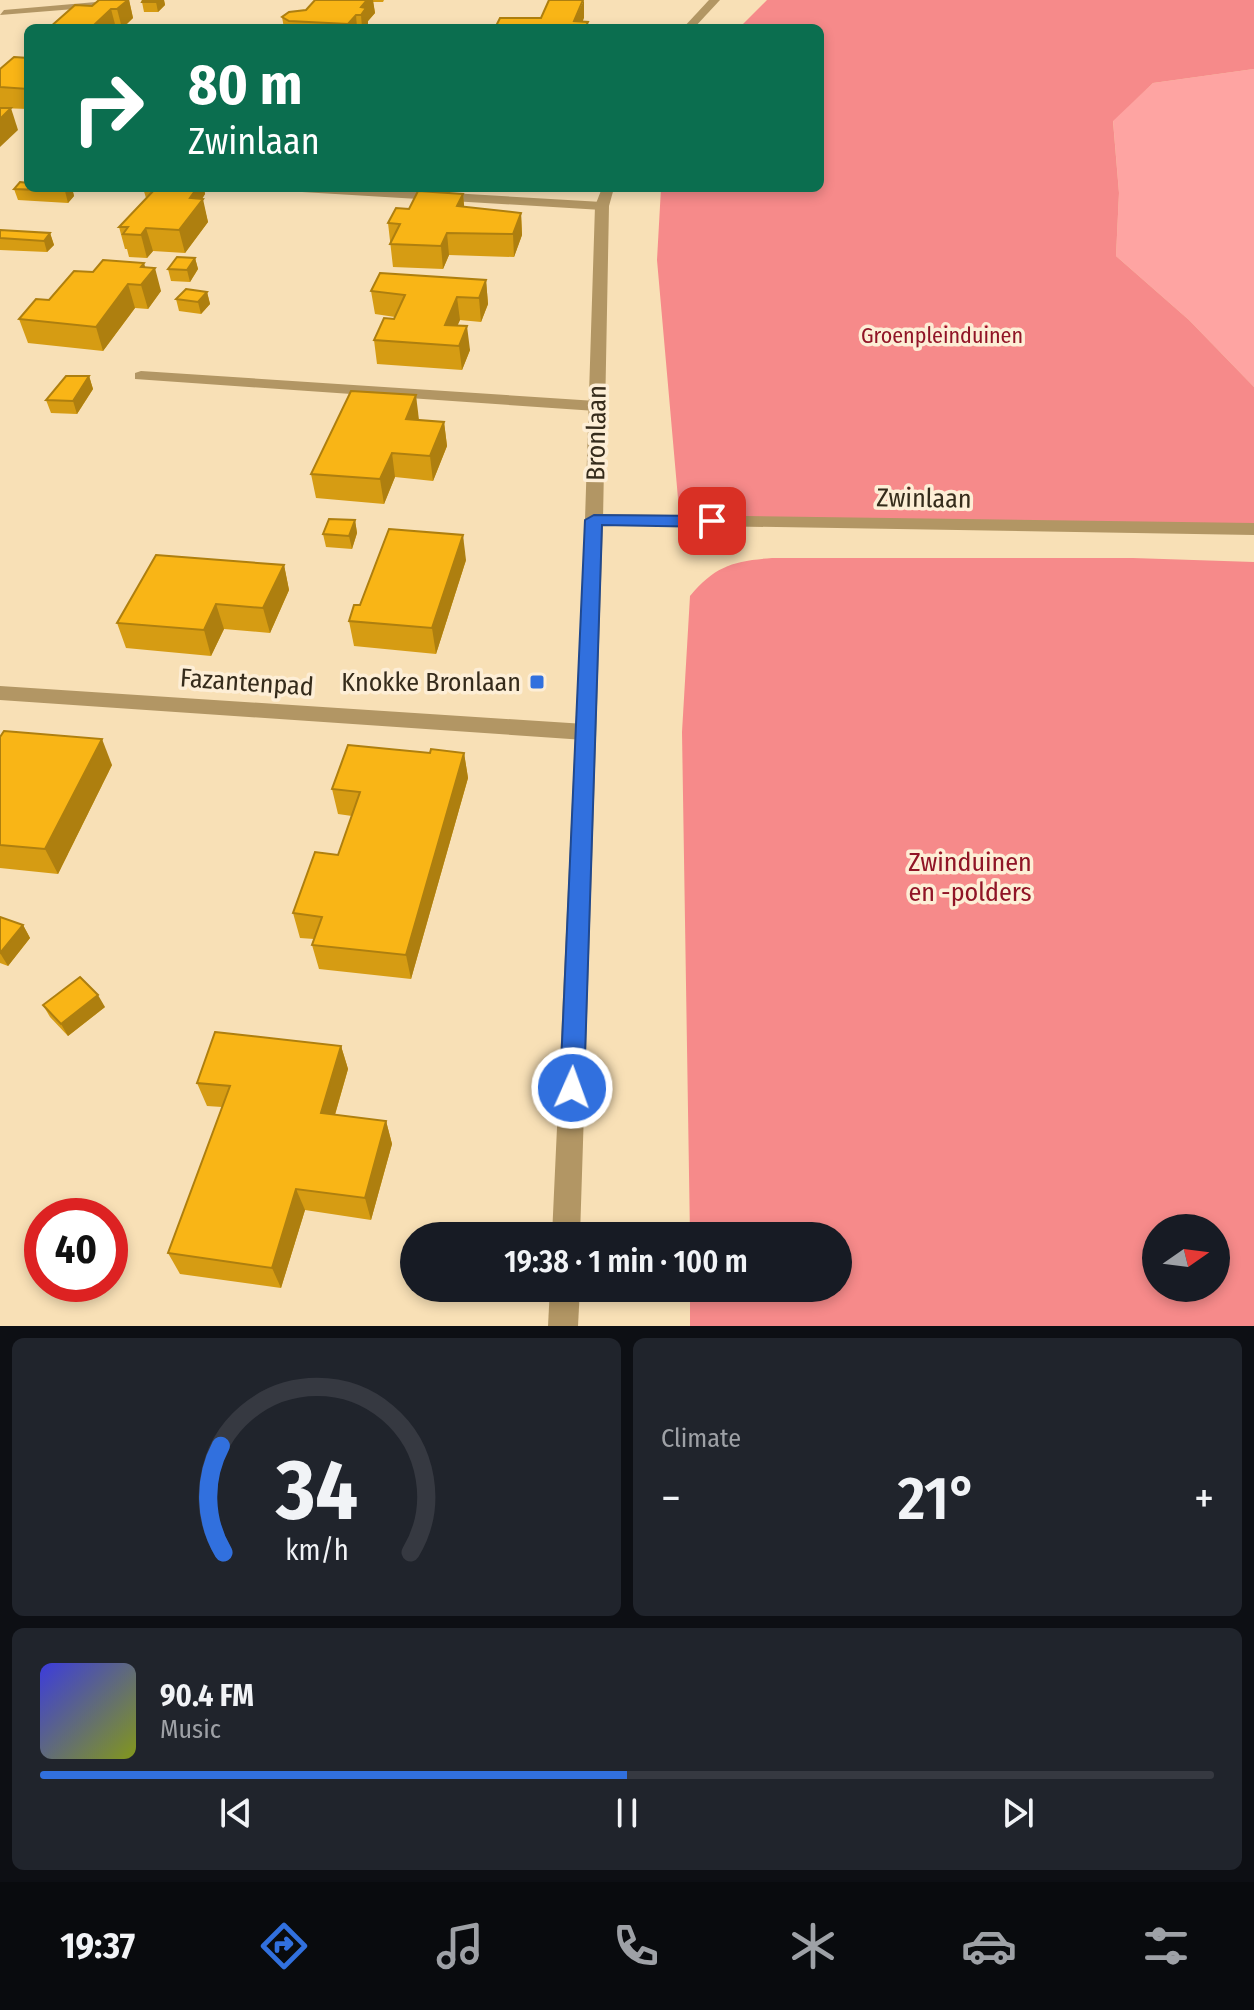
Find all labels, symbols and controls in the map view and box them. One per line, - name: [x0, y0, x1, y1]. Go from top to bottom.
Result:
- text: 80 m: [188, 52, 303, 119]
- icon: right: [56, 56, 160, 160]
- text: Zwinlaan: [188, 120, 320, 164]
- park label: Groenpleinduinen: [861, 322, 1023, 349]
- street label: Bronlaan: [580, 385, 613, 481]
- street label: Zwinlaan: [876, 482, 972, 515]
- pin: [678, 487, 746, 555]
- icon: arrive: [690, 499, 734, 543]
- street label: Fazantenpad: [179, 662, 315, 703]
- place label: Knokke Bronlaan: [341, 667, 521, 698]
- marker: Knokke Bronlaan: [528, 673, 546, 691]
- park label: Zwinduinen en -polders: [908, 847, 1032, 908]
- position arrow: [530, 1046, 614, 1130]
- speed limit sign: 40: [24, 1198, 128, 1302]
- north arrow: [1142, 1214, 1230, 1302]
- map controls: [1142, 1214, 1230, 1302]
- text: 19:38 · 1 min · 100 m: [504, 1244, 748, 1280]
- text: Climate: [661, 1423, 741, 1454]
- text: 34: [275, 1441, 357, 1541]
- text: 21°: [898, 1463, 977, 1535]
- text: −: [661, 1472, 681, 1525]
- text: +: [1194, 1472, 1214, 1525]
- text: km/h: [285, 1533, 348, 1568]
- text: 90.4 FM: [160, 1678, 254, 1714]
- text: Music: [160, 1714, 221, 1745]
- icon: previous: [214, 1791, 258, 1835]
- icon: pause: [605, 1791, 649, 1835]
- icon: next: [996, 1791, 1040, 1835]
- icon: directions: [256, 1918, 312, 1974]
- icon: music: [432, 1918, 488, 1974]
- icon: phone: [608, 1918, 664, 1974]
- icon: climate: [785, 1918, 841, 1974]
- icon: car: [961, 1918, 1017, 1974]
- icon: filters: [1138, 1918, 1194, 1974]
- text: 19:37: [60, 1924, 135, 1968]

